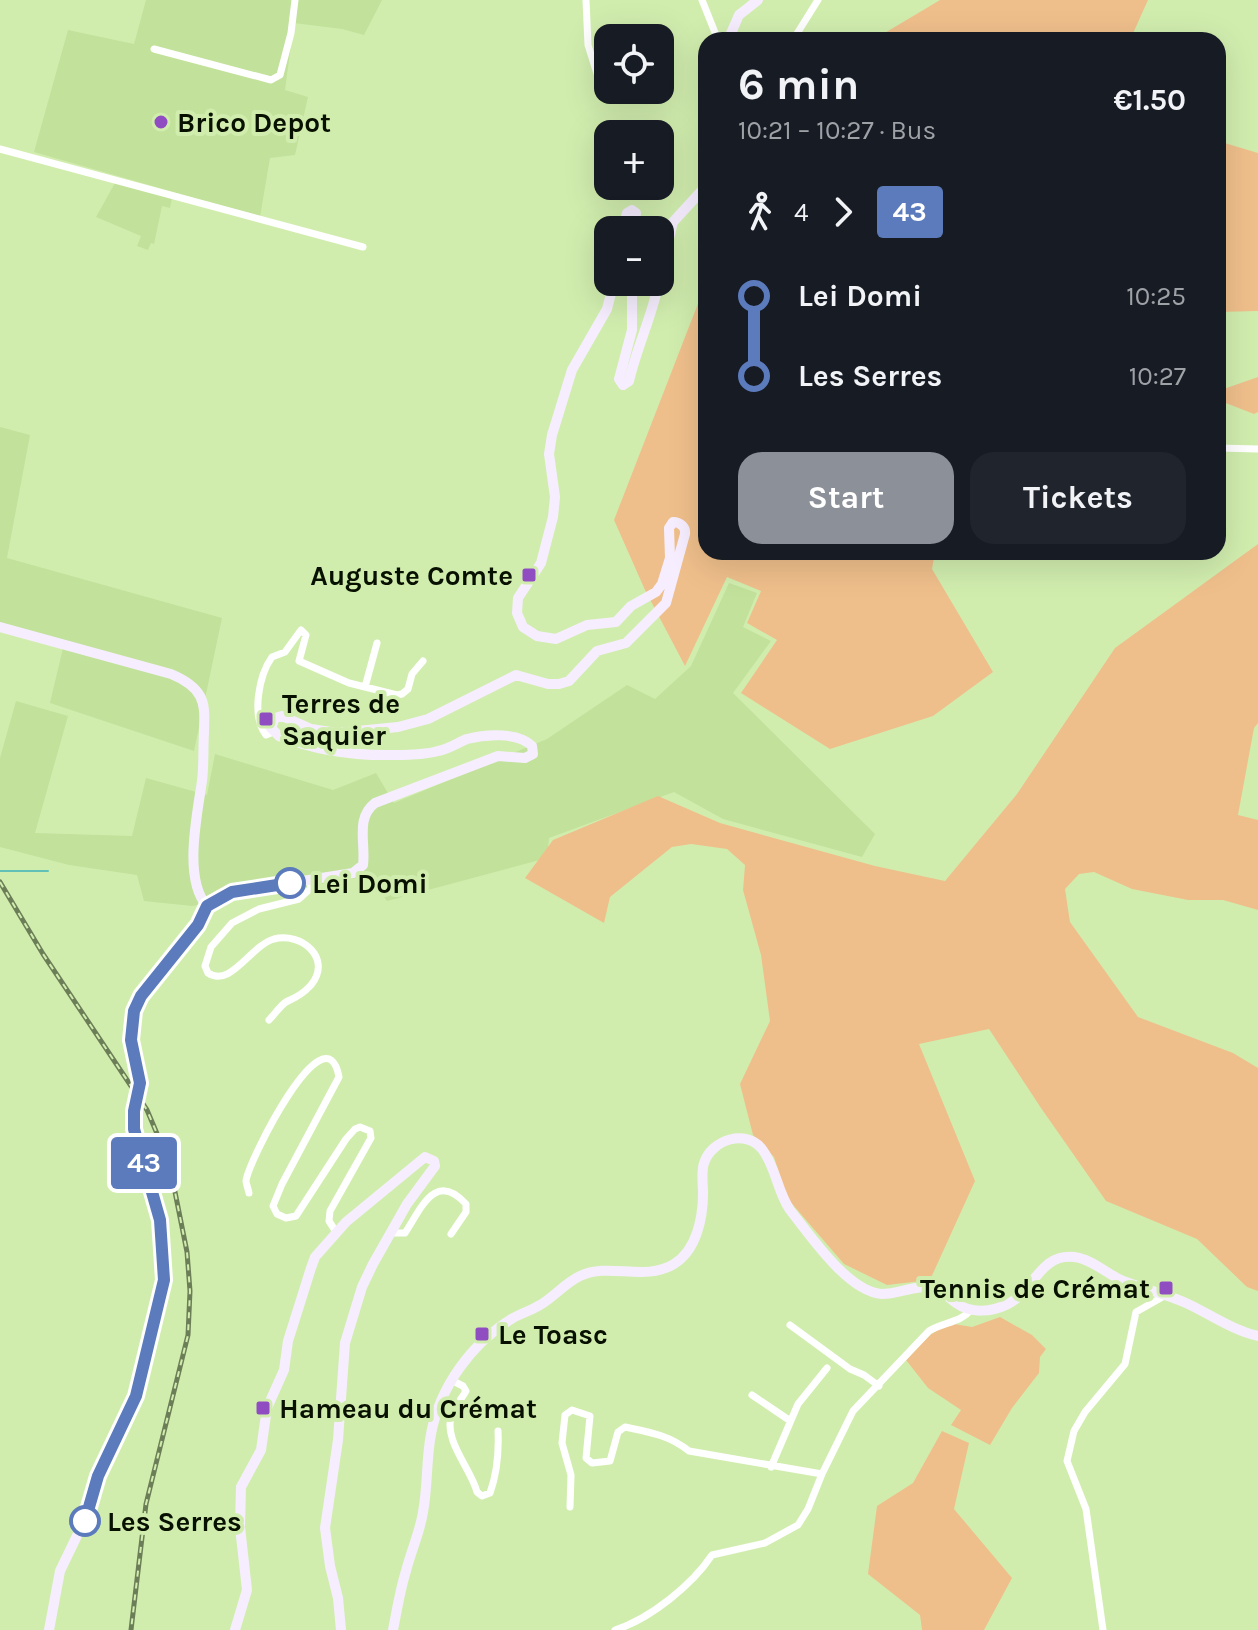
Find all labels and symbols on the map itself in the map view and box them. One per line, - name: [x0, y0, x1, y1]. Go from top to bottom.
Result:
- place label: Brico Depot: [177, 106, 331, 139]
- marker: Brico Depot: [152, 113, 170, 131]
- place label: Auguste Comte: [310, 559, 513, 592]
- marker: Auguste Comte: [520, 566, 538, 584]
- place label: Terres de Saquier: [282, 687, 400, 752]
- marker: Terres de Saquier: [257, 710, 275, 728]
- place label: Lei Domi: [312, 867, 428, 900]
- marker: Lei Domi: [275, 868, 305, 898]
- line badge: 43: [108, 1137, 180, 1189]
- place label: Tennis de Crémat: [920, 1272, 1150, 1305]
- marker: Tennis de Crémat: [1157, 1279, 1175, 1297]
- place label: Le Toasc: [498, 1318, 608, 1351]
- marker: Le Toasc: [473, 1325, 491, 1343]
- place label: Hameau du Crémat: [279, 1392, 537, 1425]
- marker: Hameau du Crémat: [254, 1399, 272, 1417]
- place label: Les Serres: [107, 1505, 242, 1538]
- marker: Les Serres: [70, 1506, 100, 1536]

